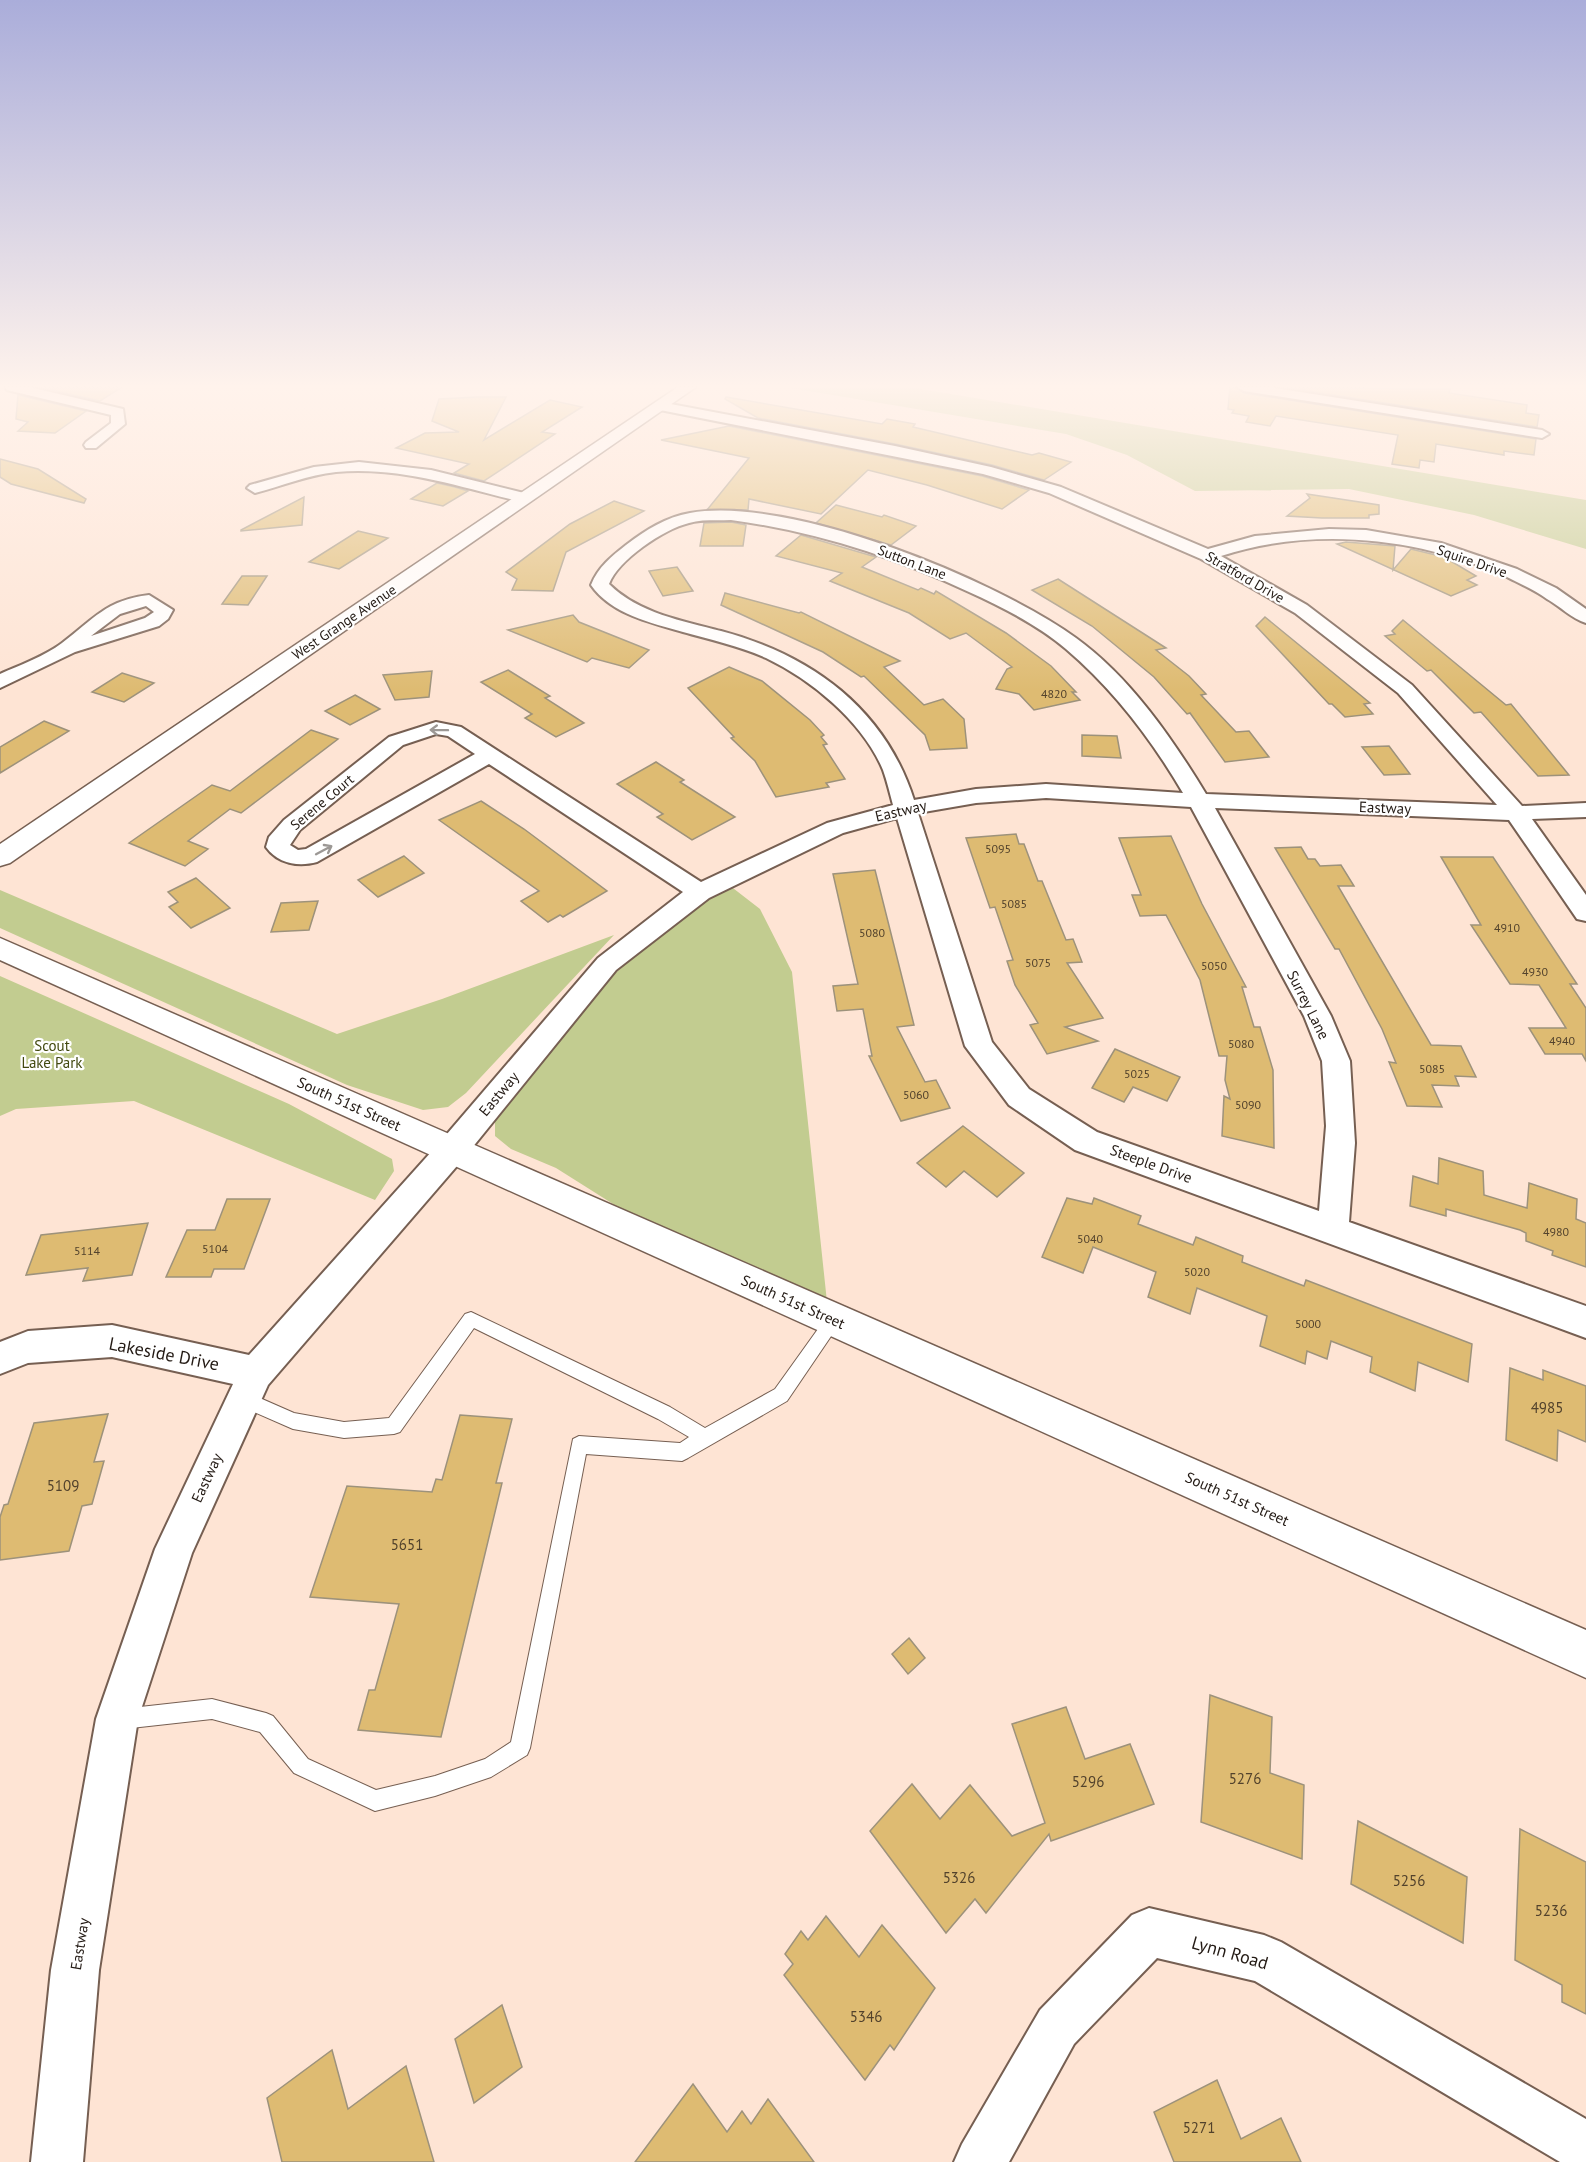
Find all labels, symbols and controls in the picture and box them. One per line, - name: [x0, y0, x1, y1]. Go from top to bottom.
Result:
- street label: Sutton Lane: [875, 541, 949, 583]
- street label: Squire Drive: [1434, 541, 1510, 581]
- street label: Stratford Drive: [1202, 547, 1288, 607]
- street label: West Grange Avenue: [288, 580, 400, 664]
- house number: 4820: [1041, 686, 1068, 701]
- one-way arrow: [430, 724, 450, 736]
- street label: Serene Court: [287, 770, 358, 834]
- street label: Eastway: [873, 795, 929, 826]
- street label: Eastway: [1359, 797, 1412, 818]
- house number: 5095: [985, 841, 1011, 856]
- one-way arrow: [315, 844, 332, 856]
- house number: 5085: [1001, 896, 1027, 911]
- house number: 4910: [1494, 920, 1521, 935]
- house number: 5080: [859, 925, 886, 940]
- house number: 5075: [1025, 955, 1051, 970]
- house number: 5050: [1201, 958, 1228, 973]
- house number: 4930: [1522, 964, 1549, 979]
- street label: Surrey Lane: [1283, 967, 1334, 1042]
- house number: 4940: [1549, 1033, 1576, 1048]
- park label: Scout Lake Park: [21, 1036, 83, 1072]
- house number: 5080: [1228, 1036, 1255, 1051]
- house number: 5085: [1419, 1061, 1445, 1076]
- house number: 5025: [1124, 1066, 1150, 1081]
- street label: Eastway: [475, 1068, 523, 1120]
- street label: South 51st Street: [294, 1072, 404, 1135]
- house number: 5060: [903, 1087, 930, 1102]
- house number: 5090: [1235, 1097, 1262, 1112]
- street label: Steeple Drive: [1108, 1140, 1195, 1187]
- house number: 4980: [1543, 1224, 1570, 1239]
- house number: 5040: [1077, 1231, 1104, 1246]
- house number: 5104: [202, 1241, 229, 1256]
- house number: 5114: [74, 1243, 101, 1258]
- house number: 5020: [1184, 1264, 1211, 1279]
- street label: South 51st Street: [738, 1270, 848, 1333]
- house number: 5000: [1295, 1316, 1322, 1331]
- street label: Lakeside Drive: [107, 1332, 221, 1375]
- house number: 4985: [1531, 1398, 1563, 1417]
- street label: Eastway: [187, 1450, 226, 1506]
- street label: South 51st Street: [1182, 1467, 1292, 1530]
- house number: 5109: [47, 1476, 79, 1495]
- house number: 5651: [391, 1535, 423, 1554]
- house number: 5276: [1229, 1769, 1261, 1788]
- house number: 5296: [1072, 1772, 1104, 1791]
- house number: 5326: [943, 1868, 975, 1887]
- house number: 5256: [1393, 1871, 1425, 1890]
- house number: 5236: [1535, 1901, 1567, 1920]
- street label: Eastway: [66, 1917, 93, 1971]
- street label: Lynn Road: [1189, 1931, 1271, 1974]
- house number: 5346: [850, 2007, 882, 2026]
- house number: 5271: [1183, 2118, 1215, 2137]

